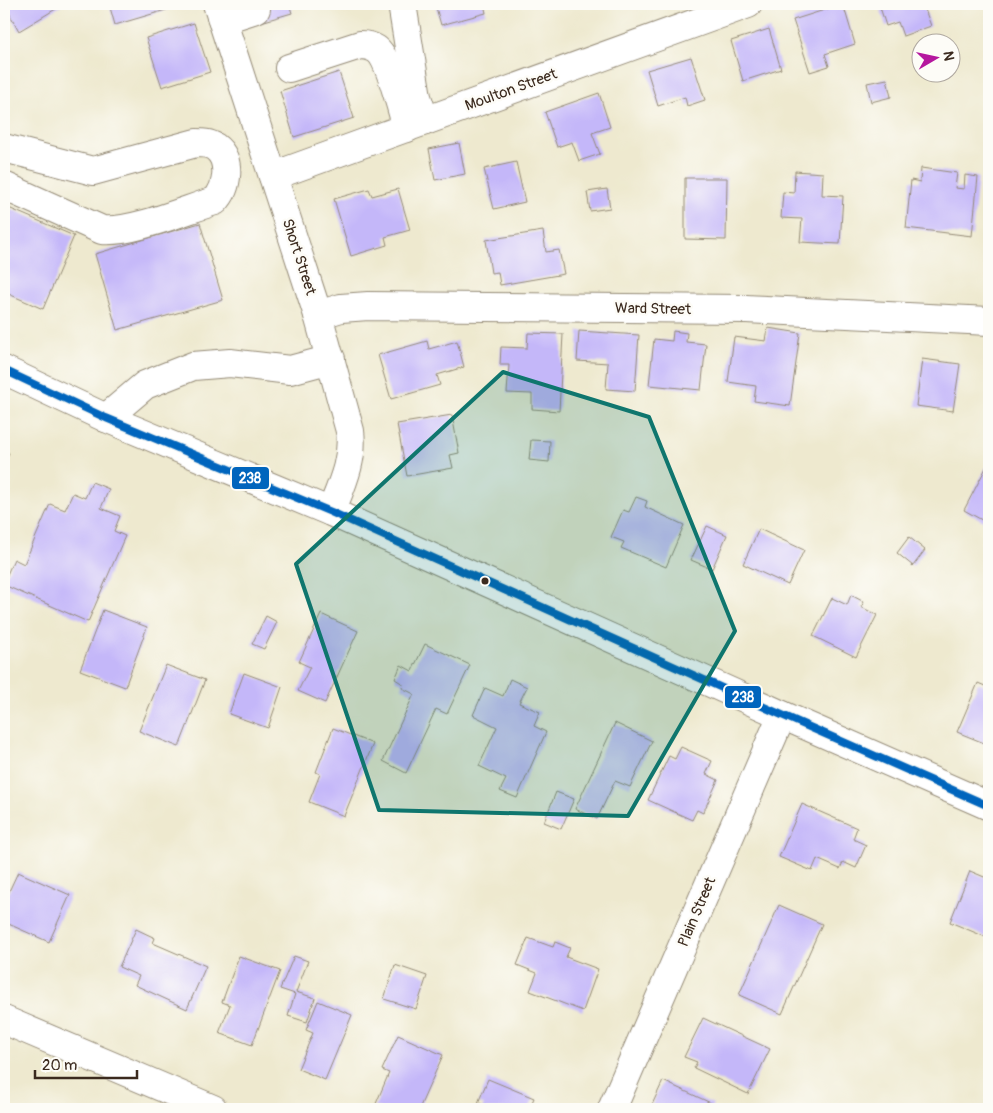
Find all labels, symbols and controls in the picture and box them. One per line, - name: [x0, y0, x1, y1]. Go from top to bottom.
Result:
- north arrow: [910, 32, 960, 82]
- text: N: [939, 50, 957, 62]
- street label: Moulton Street: [462, 64, 560, 115]
- street label: Short Street: [278, 216, 321, 298]
- street label: Ward Street: [615, 299, 692, 319]
- line badge: 238: [231, 466, 270, 490]
- text: 238: [239, 470, 261, 487]
- unlabelled marker: [480, 576, 490, 586]
- line badge: 238: [724, 685, 762, 709]
- text: 238: [732, 689, 754, 706]
- street label: Plain Street: [674, 873, 721, 950]
- scale bar: [35, 1048, 138, 1080]
- text: 20 m: [42, 1056, 77, 1075]

